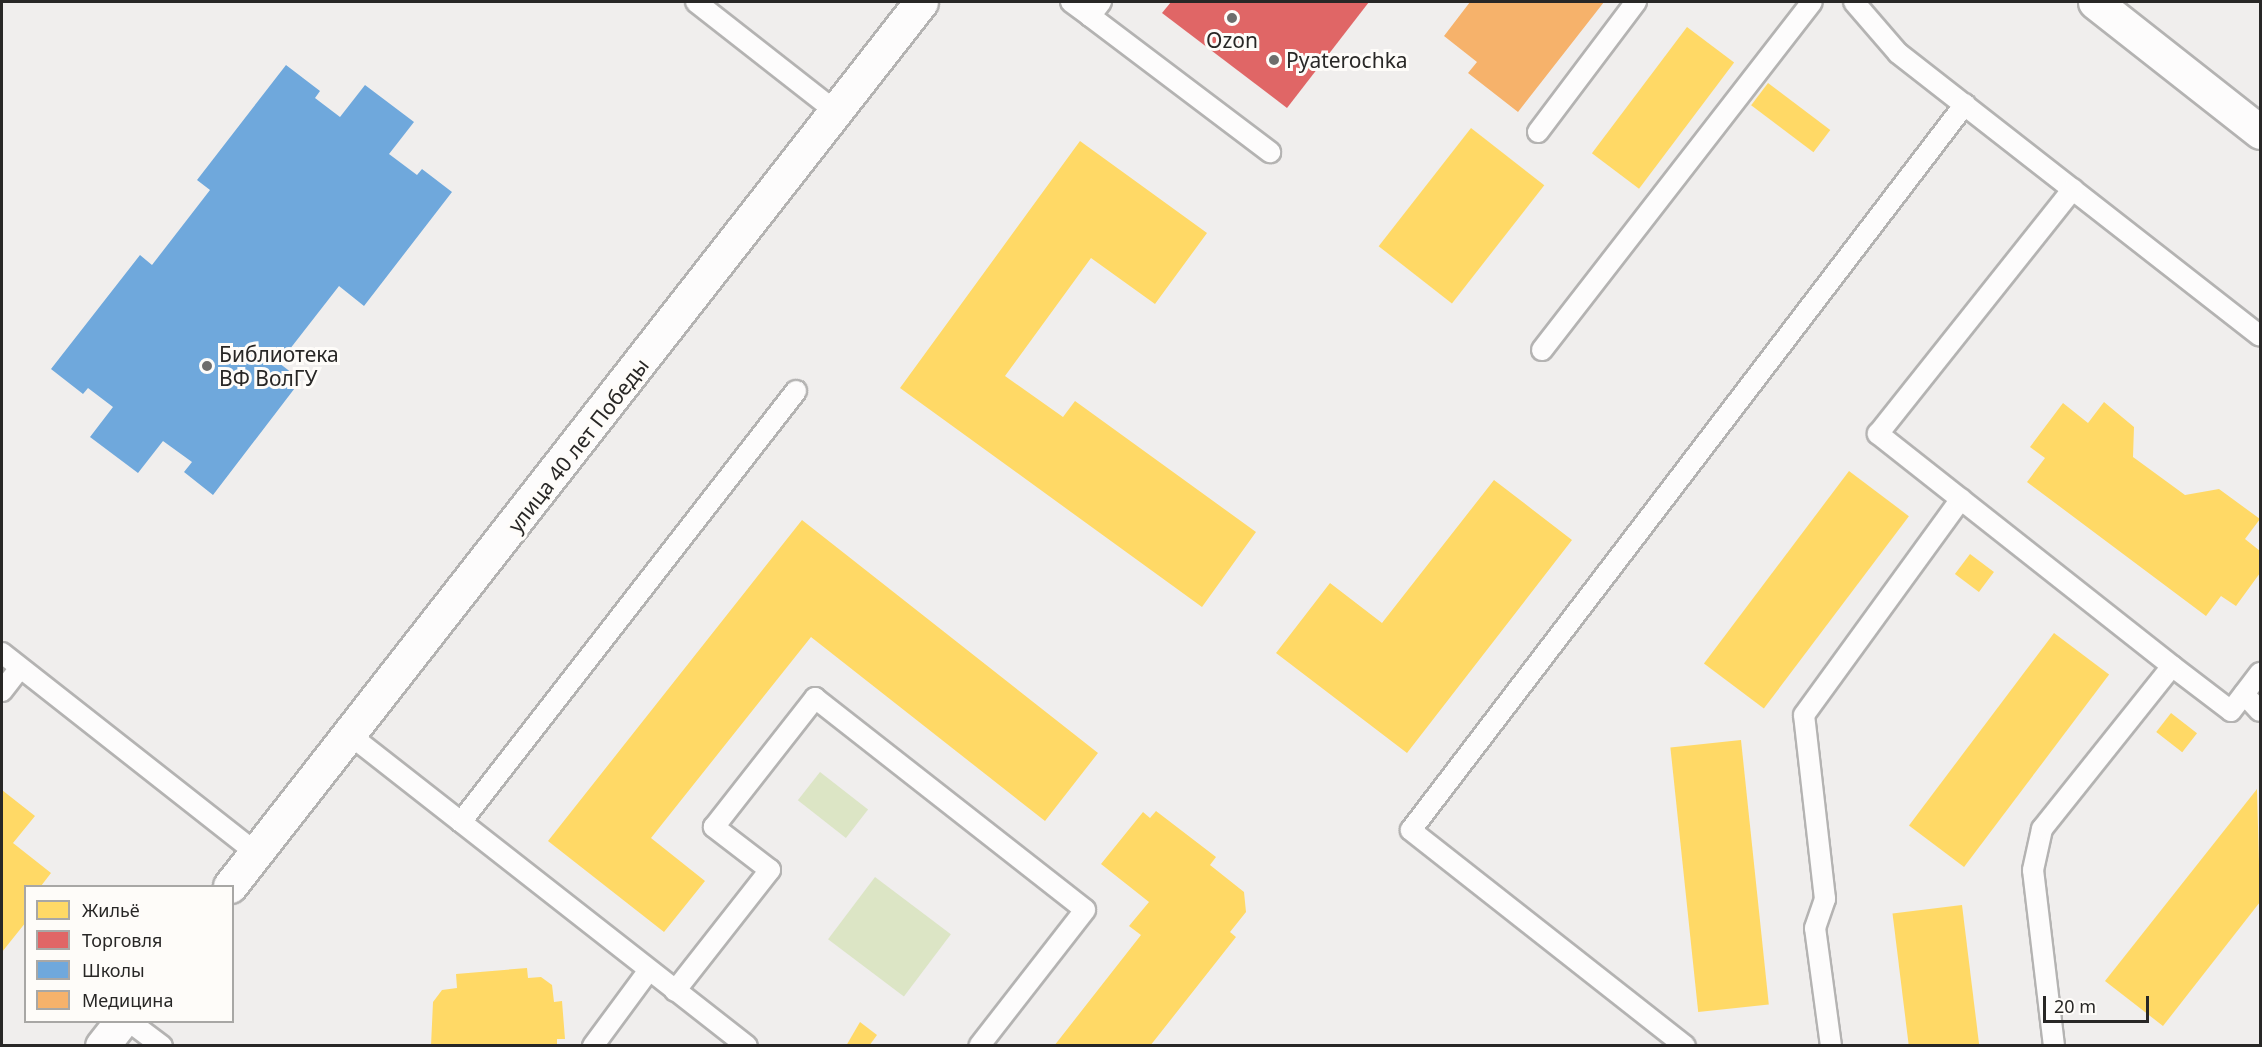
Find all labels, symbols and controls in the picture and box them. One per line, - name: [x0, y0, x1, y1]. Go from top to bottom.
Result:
- marker: Ozon: [1225, 11, 1239, 25]
- place label: Ozon: [1206, 27, 1258, 53]
- place label: Pyaterochka: [1286, 47, 1408, 73]
- marker: Pyaterochka: [1267, 53, 1281, 67]
- place label: Библиотека ВФ ВолГУ: [219, 341, 339, 391]
- street label: улица 40 лет Победы: [502, 353, 654, 537]
- marker: Библиотека ВФ ВолГУ: [200, 359, 214, 373]
- legend: [24, 885, 234, 1023]
- text: Жильё: [82, 898, 140, 922]
- text: Торговля: [82, 928, 162, 952]
- text: Школы: [82, 958, 145, 982]
- scale bar: [2046, 984, 2152, 1022]
- text: Медицина: [82, 988, 173, 1012]
- text: 20 m: [2054, 994, 2096, 1018]

